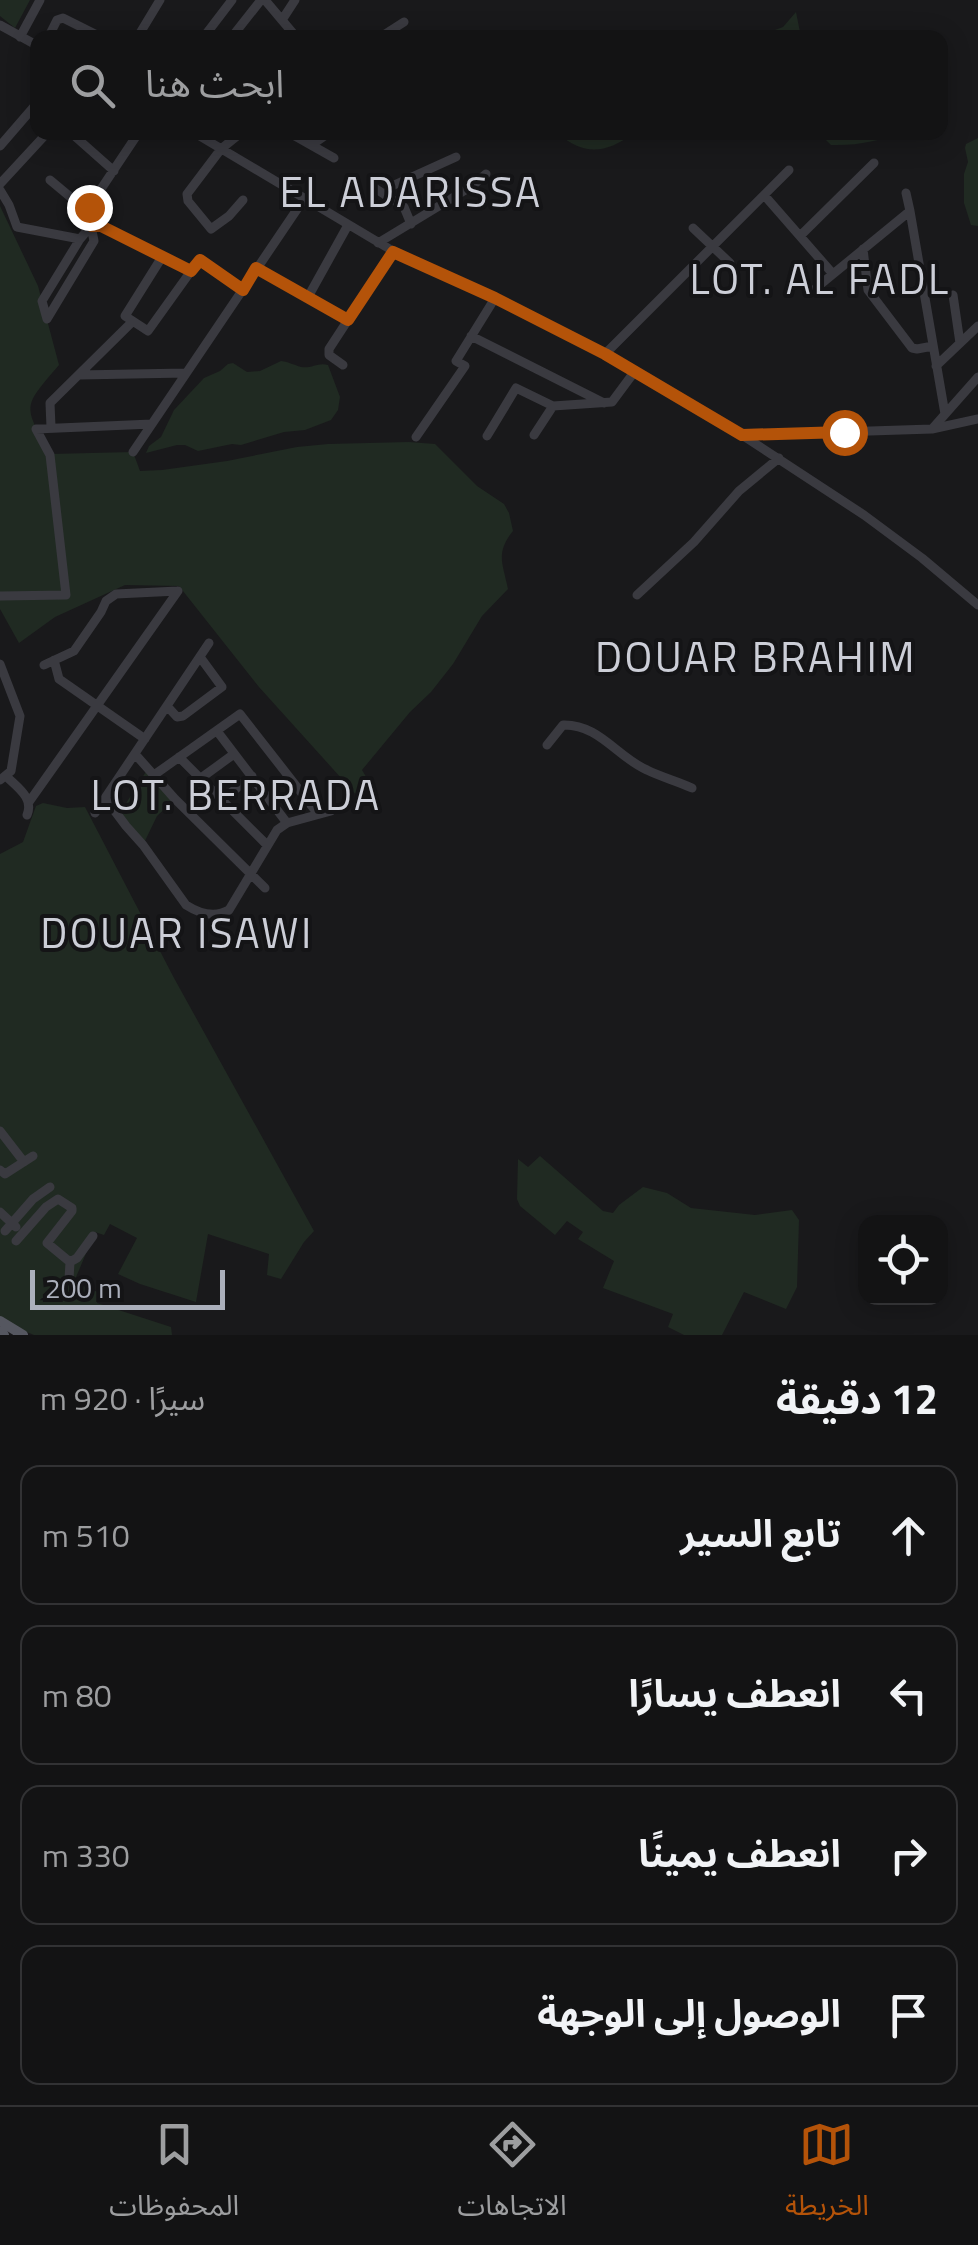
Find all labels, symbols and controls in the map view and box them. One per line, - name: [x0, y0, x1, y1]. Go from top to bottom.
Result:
- search box: [30, 30, 948, 140]
- text: ابحث هنا: [145, 54, 284, 112]
- icon: search: [65, 58, 120, 113]
- district label: EL ADARISSA: [280, 159, 543, 223]
- route end: [67, 185, 113, 231]
- district label: LOT. AL FADL: [689, 246, 951, 310]
- route start: [822, 410, 868, 456]
- district label: DOUAR BRAHIM: [595, 624, 917, 688]
- district label: LOT. BERRADA: [90, 762, 382, 826]
- district label: DOUAR ISAWI: [40, 900, 314, 964]
- map controls: [858, 1215, 948, 1305]
- button: locate: [858, 1215, 948, 1305]
- scale bar: [30, 1265, 225, 1310]
- text: 200 m: [45, 1266, 122, 1309]
- text: 12 دقيقة: [776, 1366, 938, 1430]
- text: سيرًا · 920 m: [40, 1374, 205, 1422]
- text: تابع السير: [680, 1504, 841, 1562]
- icon: ahead: [881, 1508, 936, 1563]
- text: 510 m: [42, 1511, 130, 1559]
- text: انعطف يسارًا: [629, 1664, 841, 1722]
- icon: left: [881, 1668, 936, 1723]
- text: 80 m: [42, 1671, 112, 1719]
- text: انعطف يمينًا: [638, 1824, 841, 1882]
- icon: right: [881, 1828, 936, 1883]
- text: 330 m: [42, 1831, 130, 1879]
- text: الوصول إلى الوجهة: [537, 1984, 841, 2042]
- icon: arrive: [881, 1988, 936, 2043]
- tab: المحفوظات: [109, 2117, 239, 2236]
- tab: الاتجاهات: [457, 2117, 567, 2236]
- tab: الخريطة: [785, 2117, 869, 2236]

